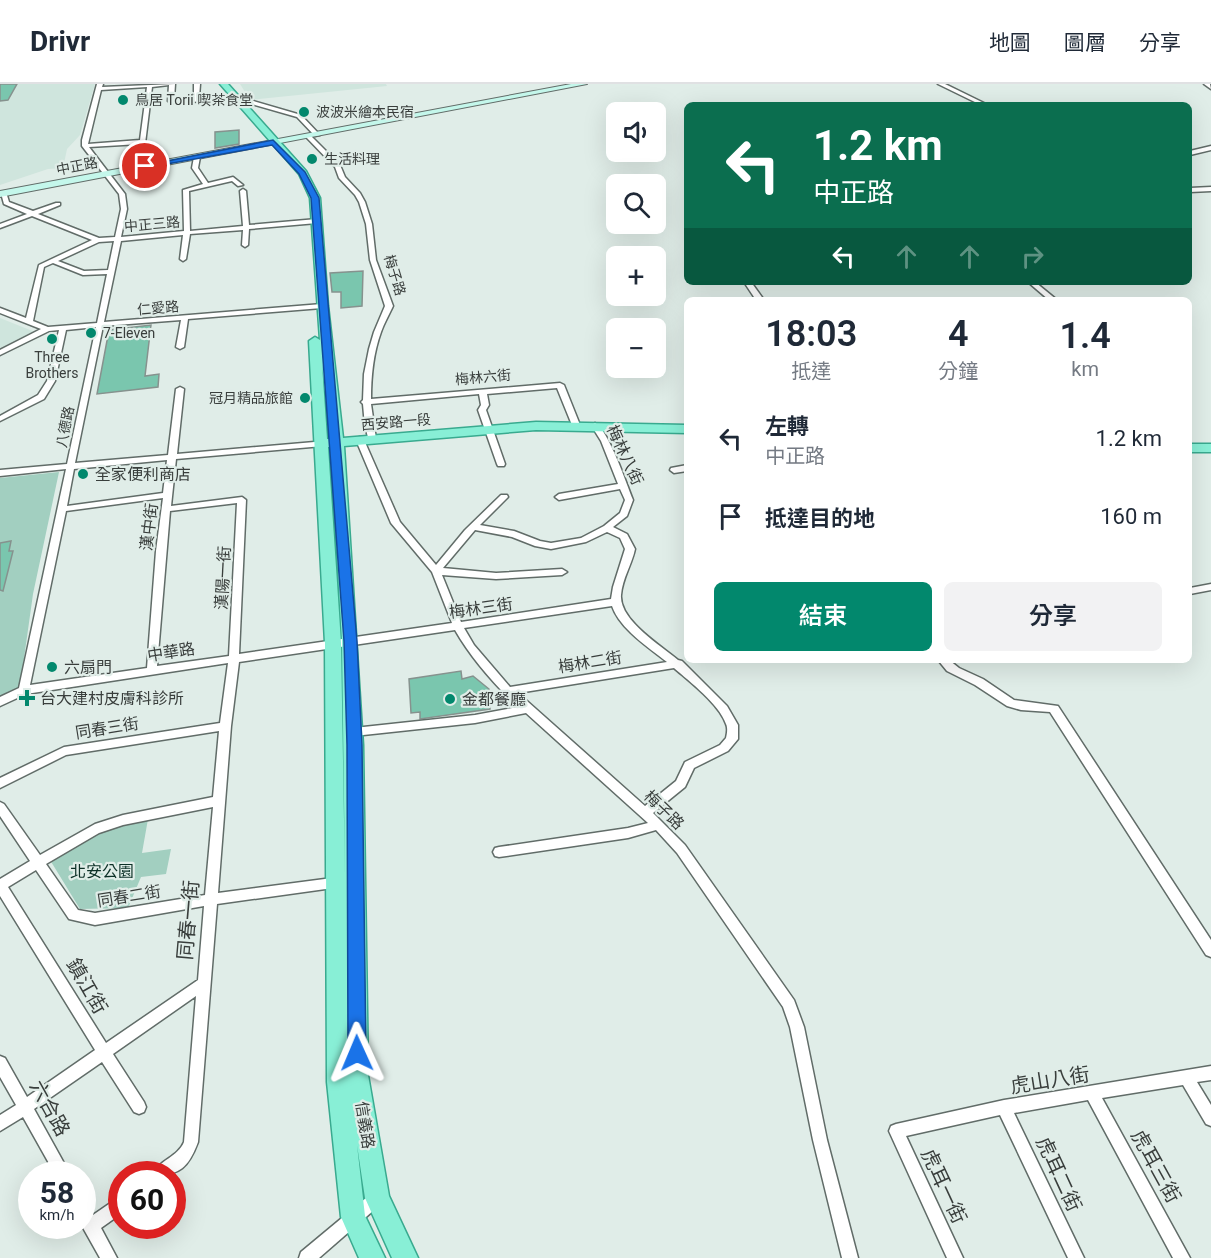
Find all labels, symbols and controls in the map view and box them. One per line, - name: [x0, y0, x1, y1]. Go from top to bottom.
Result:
- text: Drivr: [30, 25, 90, 58]
- text: 地圖: [989, 31, 1031, 55]
- text: 圖層: [1064, 31, 1106, 55]
- text: 分享: [1139, 31, 1181, 55]
- place label: 鳥居 Torii 喫茶食堂: [135, 92, 253, 108]
- marker: 鳥居 Torii 喫茶食堂: [116, 93, 130, 107]
- map controls: [606, 102, 666, 378]
- button: sound: [606, 102, 666, 162]
- place label: 波波米繪本民宿: [316, 104, 414, 120]
- marker: 波波米繪本民宿: [297, 105, 311, 119]
- text: 1.2 km: [813, 121, 943, 170]
- icon: left: [714, 126, 792, 204]
- pin: [119, 140, 170, 191]
- icon: arrive: [128, 149, 161, 182]
- place label: 生活料理: [324, 151, 380, 167]
- marker: 生活料理: [305, 152, 319, 166]
- street label: 中正路: [55, 154, 99, 178]
- button: search: [606, 174, 666, 234]
- text: 中正路: [813, 177, 894, 209]
- street label: 中正三路: [123, 214, 181, 234]
- icon: left: [827, 240, 860, 273]
- icon: ahead: [890, 240, 923, 273]
- icon: ahead: [953, 240, 986, 273]
- icon: right: [1016, 240, 1049, 273]
- button: +: [606, 246, 666, 306]
- street label: 梅子路: [381, 253, 409, 297]
- street label: 仁愛路: [136, 298, 180, 318]
- text: 18:03: [765, 313, 857, 355]
- text: 4: [948, 313, 969, 355]
- text: 1.4: [1059, 315, 1111, 357]
- button: −: [606, 318, 666, 378]
- place label: 7-Eleven: [103, 325, 155, 341]
- marker: 7-Eleven: [84, 326, 98, 340]
- marker: Three Brothers: [45, 332, 59, 346]
- place label: Three Brothers: [26, 349, 79, 381]
- text: km: [1071, 357, 1099, 381]
- text: 抵達: [791, 359, 831, 383]
- text: 分鐘: [938, 359, 978, 383]
- street label: 梅林六街: [454, 367, 512, 387]
- place label: 冠月精品旅館: [209, 390, 293, 406]
- marker: 冠月精品旅館: [298, 391, 312, 405]
- street label: 八德路: [53, 405, 77, 449]
- street label: 西安路一段: [360, 411, 432, 433]
- text: 左轉: [765, 414, 809, 439]
- street label: 梅林八街: [603, 422, 647, 488]
- icon: left: [714, 422, 747, 455]
- text: 1.2 km: [1096, 426, 1162, 451]
- text: 中正路: [765, 444, 825, 468]
- place label: 全家便利商店: [95, 465, 191, 484]
- marker: 全家便利商店: [76, 467, 90, 481]
- icon: arrive: [714, 500, 747, 533]
- street label: 漢中街: [137, 502, 161, 552]
- text: 160 m: [1100, 504, 1162, 529]
- text: 抵達目的地: [765, 506, 875, 531]
- street label: 漢陽一街: [212, 546, 234, 610]
- button: 結束: [714, 582, 932, 651]
- button: 分享: [944, 582, 1162, 651]
- street label: 梅林三街: [448, 594, 514, 622]
- street label: 中華路: [146, 639, 196, 665]
- street label: 梅林二街: [557, 648, 623, 676]
- place label: 六扇門: [64, 658, 112, 677]
- marker: 六扇門: [45, 660, 59, 674]
- marker: 台大建村皮膚科診所: [18, 689, 36, 707]
- place label: 台大建村皮膚科診所: [40, 689, 184, 708]
- place label: 金都餐廳: [462, 690, 526, 709]
- marker: 金都餐廳: [443, 692, 457, 706]
- street label: 同春三街: [74, 714, 140, 742]
- street label: 梅子路: [640, 786, 688, 834]
- park label: 北安公園: [70, 862, 134, 881]
- street label: 同春一街: [173, 879, 203, 961]
- street label: 同春二街: [96, 882, 162, 910]
- street label: 鎮江街: [62, 954, 112, 1018]
- position arrow: [325, 1021, 389, 1085]
- street label: 虎山八街: [1009, 1062, 1091, 1098]
- street label: 六合路: [25, 1076, 75, 1140]
- street label: 信義路: [352, 1100, 378, 1150]
- street label: 虎耳三街: [1126, 1125, 1186, 1207]
- street label: 虎耳二街: [1031, 1133, 1087, 1215]
- street label: 虎耳一街: [916, 1145, 972, 1227]
- speed limit sign: 60: [108, 1161, 186, 1239]
- text: 58: [40, 1175, 74, 1210]
- text: km/h: [39, 1206, 75, 1224]

